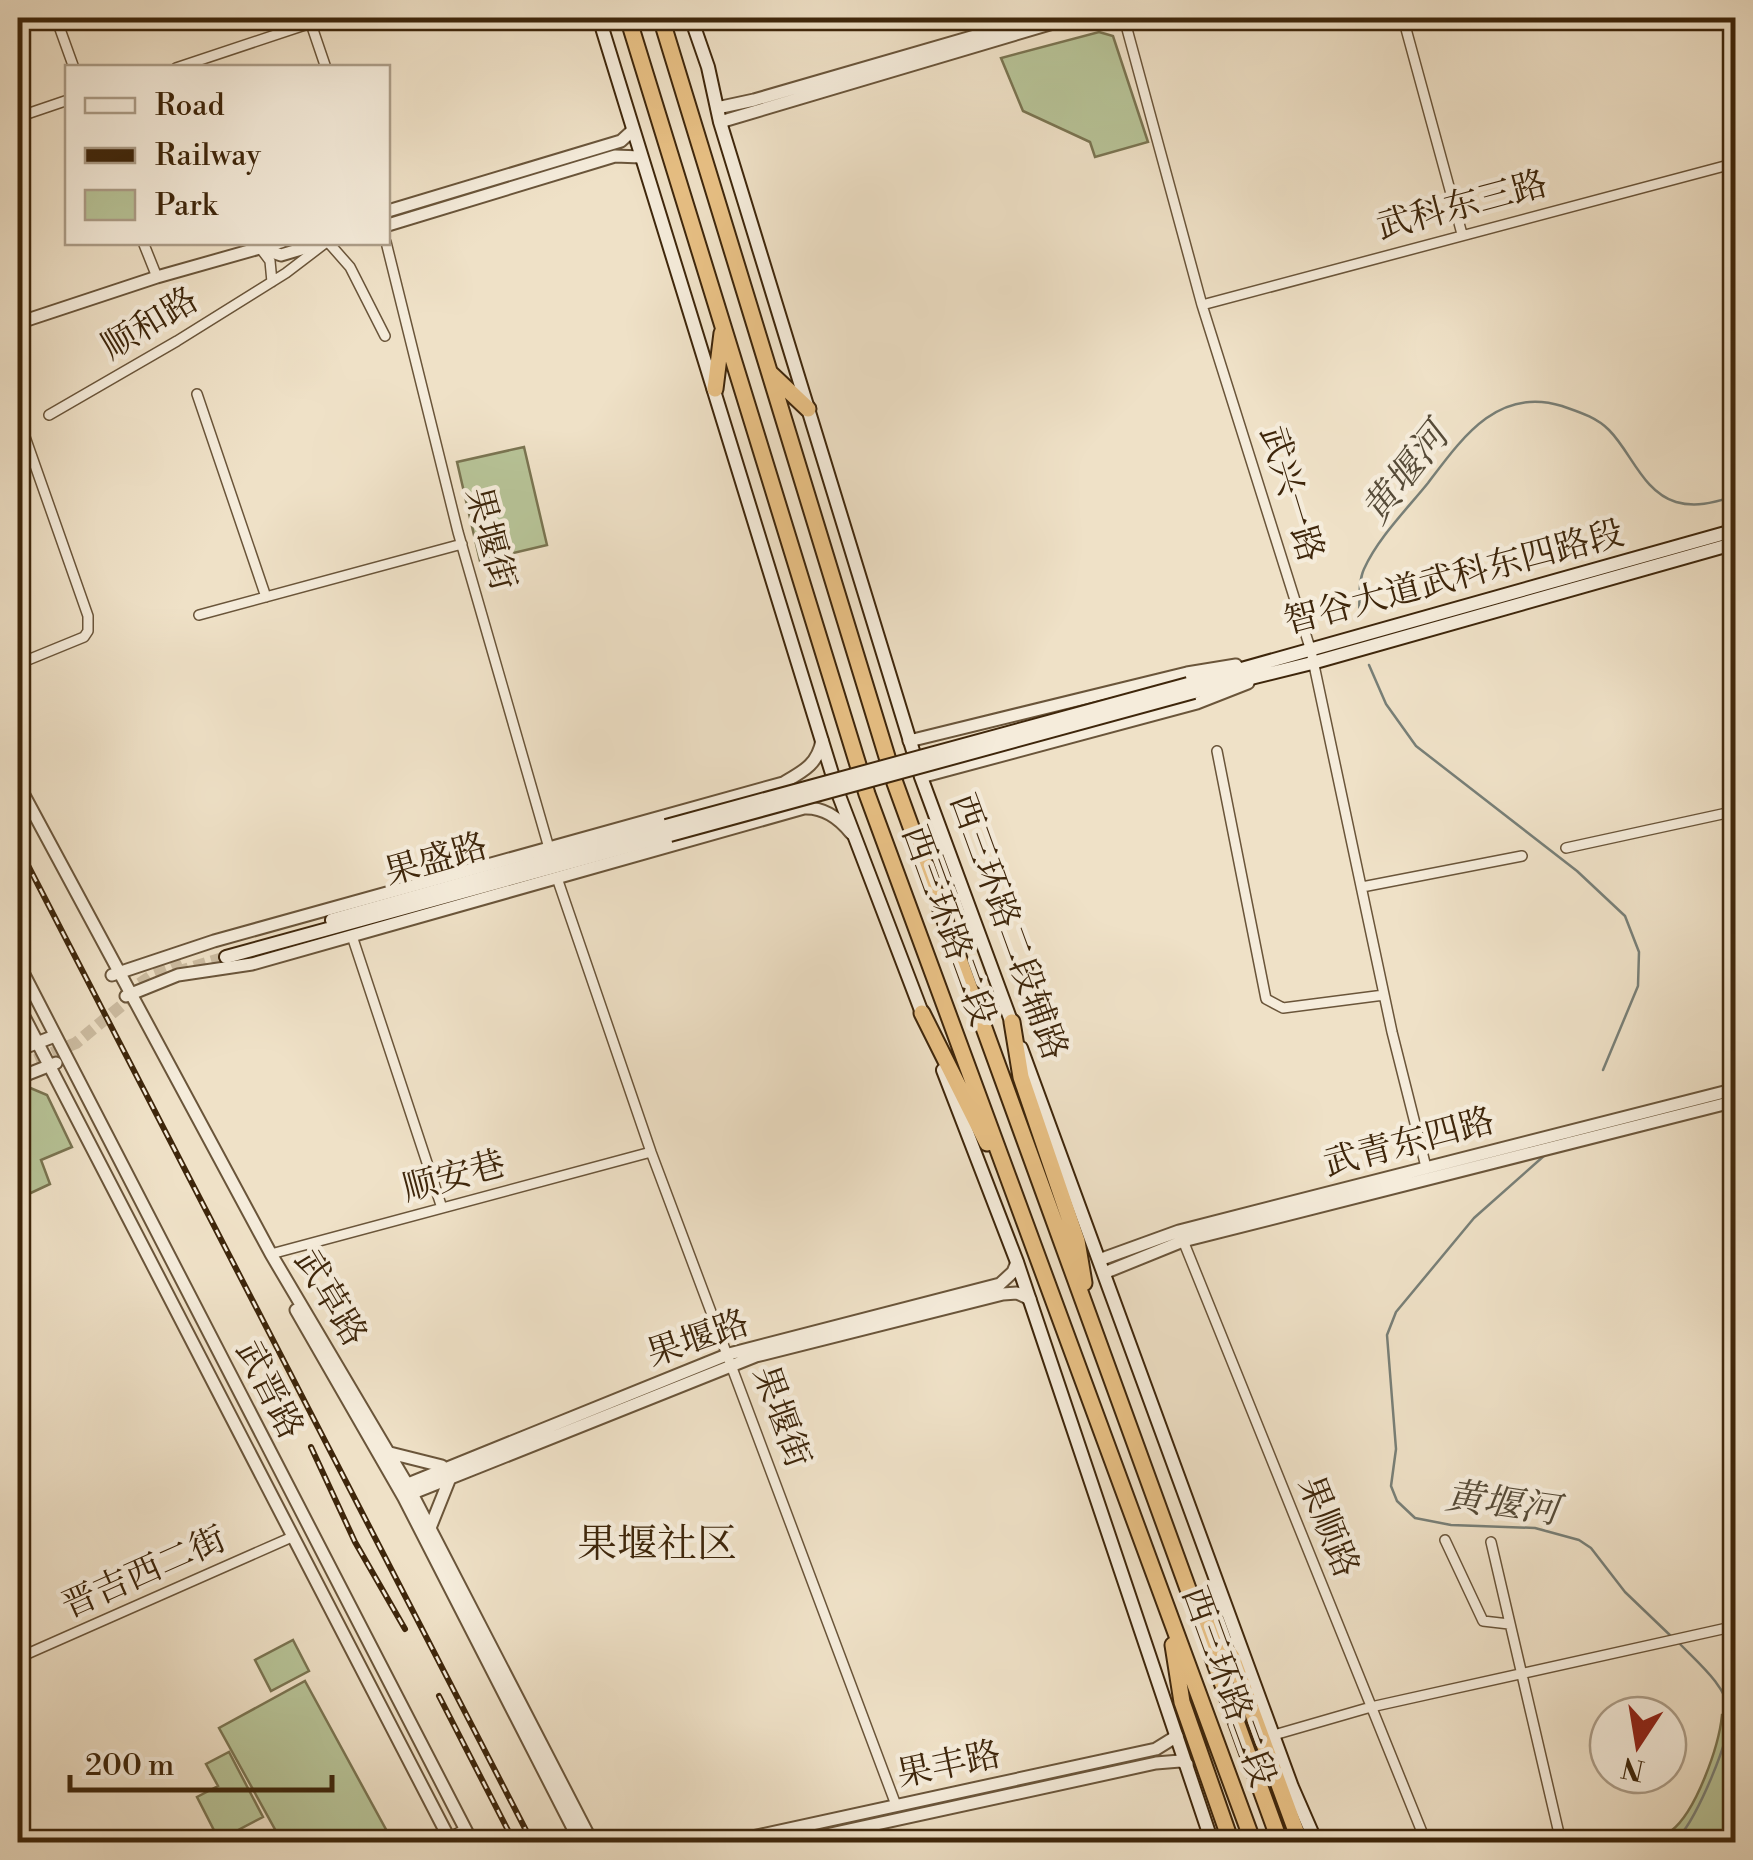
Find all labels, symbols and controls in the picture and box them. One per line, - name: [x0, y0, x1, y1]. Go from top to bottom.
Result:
- legend: [65, 65, 390, 245]
- text: Road: [155, 87, 225, 125]
- text: Railway: [155, 137, 261, 175]
- street label: 武科东三路: [1372, 163, 1552, 249]
- text: Park: [155, 187, 219, 225]
- street label: 顺和路: [94, 279, 206, 369]
- water label: 黄堰河: [1352, 410, 1463, 533]
- street label: 武兴一路: [1250, 421, 1332, 567]
- street label: 果堰街: [456, 483, 524, 595]
- street label: 智谷大道武科东四路段: [1279, 512, 1629, 644]
- street label: 西三环路二段辅路: [940, 788, 1076, 1066]
- street label: 西三环路二段: [892, 820, 1004, 1032]
- street label: 果盛路: [380, 825, 492, 895]
- street label: 武青东四路: [1319, 1100, 1499, 1186]
- street label: 顺安巷: [398, 1143, 510, 1211]
- street label: 武草路: [285, 1242, 375, 1354]
- street label: 果堰路: [641, 1302, 755, 1376]
- street label: 武晋路: [226, 1333, 312, 1447]
- street label: 果堰街: [743, 1360, 819, 1474]
- street label: 果顺路: [1288, 1470, 1368, 1584]
- water label: 黄堰河: [1442, 1473, 1568, 1536]
- street label: 晋吉西二街: [55, 1518, 233, 1628]
- district label: 果堰社区: [577, 1520, 737, 1570]
- street label: 西三环路二段: [1172, 1581, 1284, 1793]
- north arrow: [1588, 1695, 1688, 1795]
- scale bar: [70, 1730, 332, 1792]
- street label: 果丰路: [893, 1733, 1005, 1797]
- text: 200 m: [85, 1747, 174, 1785]
- text: N: [1619, 1749, 1648, 1787]

